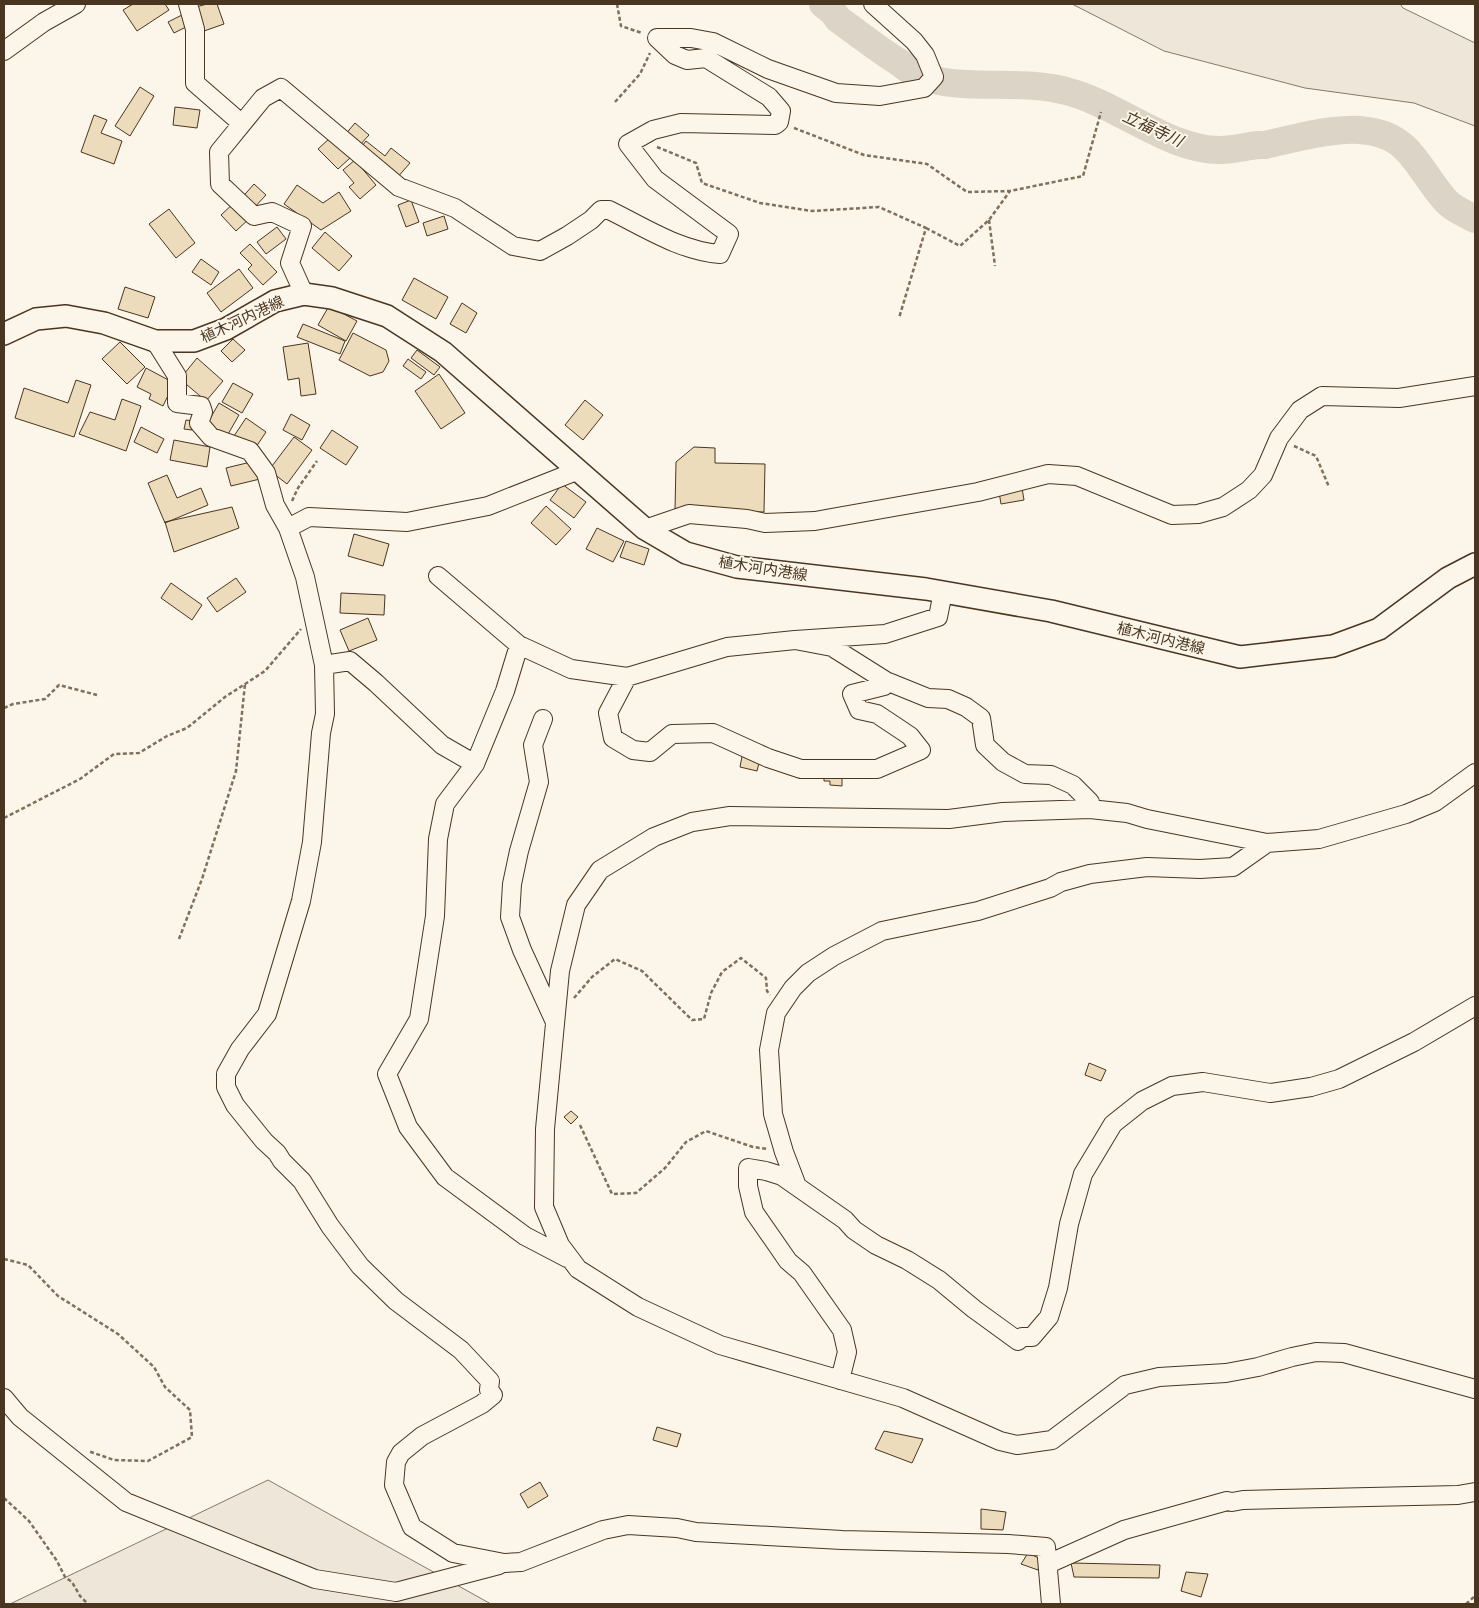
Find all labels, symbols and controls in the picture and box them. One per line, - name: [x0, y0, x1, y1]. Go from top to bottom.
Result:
- water label: 立福寺川: [1120, 106, 1188, 151]
- street label: 植木河内港線: [198, 292, 286, 346]
- street label: 植木河内港線: [717, 553, 809, 583]
- street label: 植木河内港線: [1115, 619, 1207, 657]

